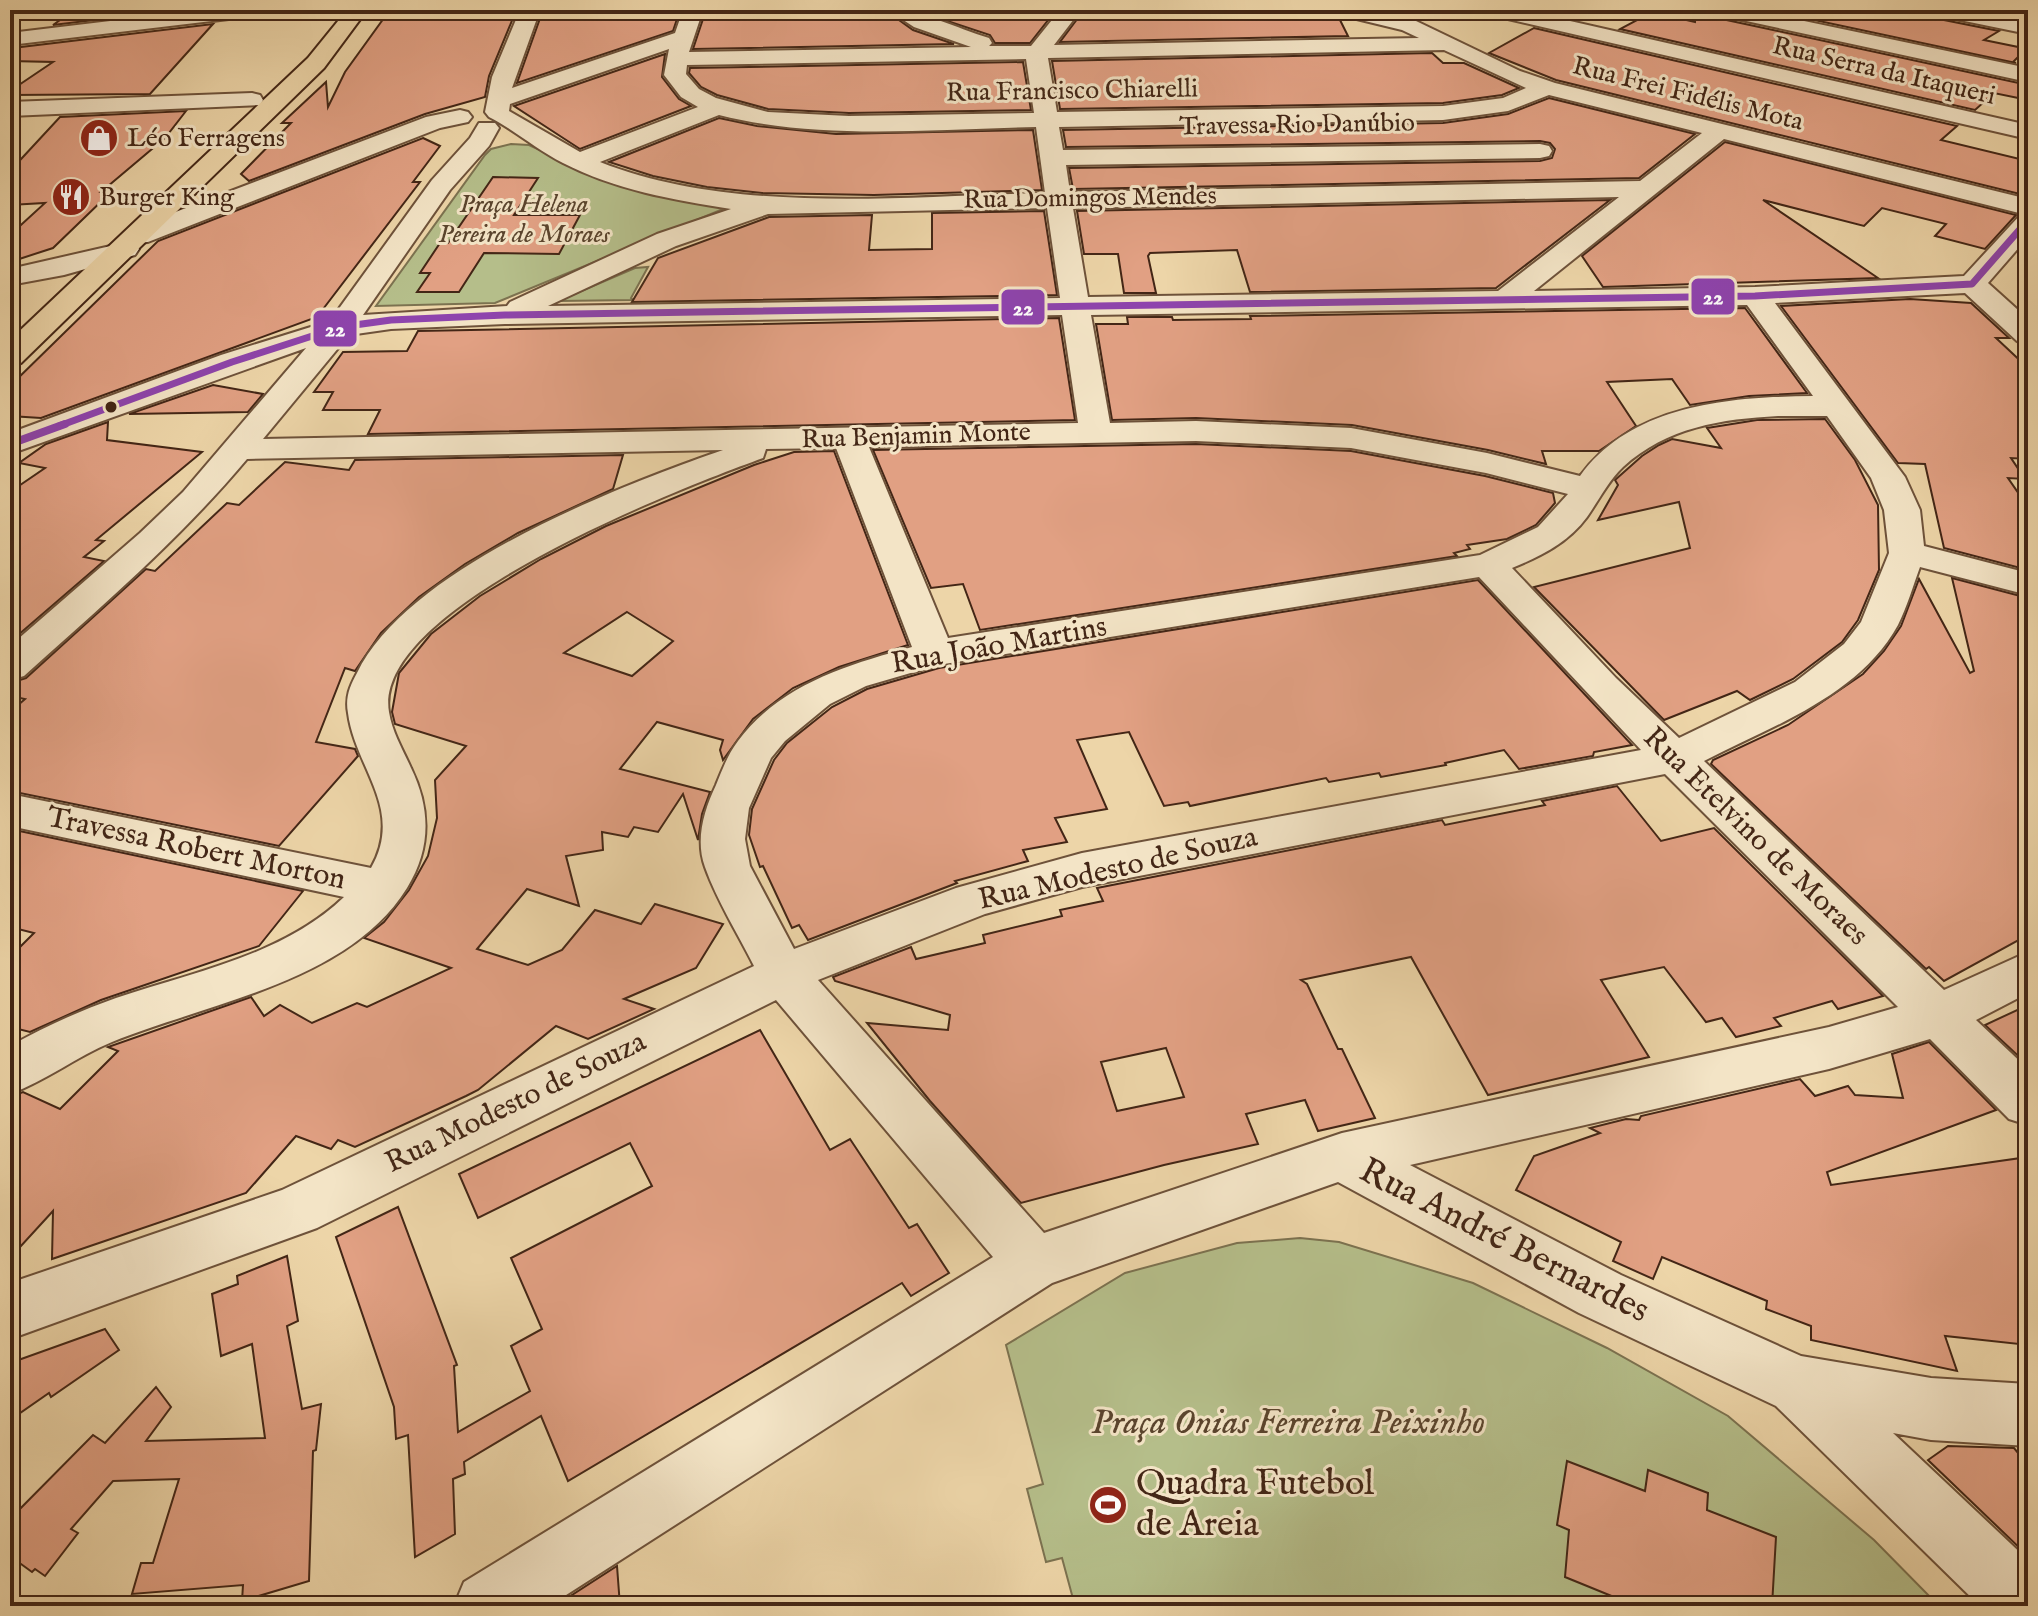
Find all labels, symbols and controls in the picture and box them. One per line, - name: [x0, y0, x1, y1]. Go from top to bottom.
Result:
- street label: Rua Serra da Itaqueri: [1769, 29, 1999, 113]
- street label: Rua Frei Fidélis Mota: [1569, 49, 1808, 139]
- street label: Rua Francisco Chiarelli: [946, 72, 1198, 110]
- street label: Travessa Rio Danúbio: [1179, 106, 1415, 144]
- shop icon: Léo Ferragens: [78, 117, 120, 159]
- place label: Léo Ferragens: [127, 122, 285, 155]
- restaurant icon: Burger King: [50, 176, 92, 218]
- street label: Rua Domingos Mendes: [963, 179, 1217, 217]
- place label: Burger King: [99, 181, 235, 214]
- park label: Praça Helena Pereira de Moraes: [438, 188, 610, 251]
- line badge: 22: [1690, 277, 1736, 316]
- text: 22: [1703, 284, 1723, 312]
- line badge: 22: [1000, 288, 1046, 326]
- text: 22: [1013, 295, 1033, 323]
- line badge: 22: [312, 309, 358, 348]
- text: 22: [325, 316, 345, 344]
- unlabelled marker: [103, 399, 119, 415]
- street label: Rua Benjamin Monte: [801, 416, 1031, 456]
- street label: Rua João Martins: [888, 608, 1110, 684]
- street label: Rua Etelvino de Moraes: [1634, 719, 1876, 955]
- street label: Travessa Robert Morton: [43, 799, 349, 899]
- street label: Rua Modesto de Souza: [975, 818, 1261, 920]
- street label: Rua Modesto de Souza: [379, 1023, 653, 1183]
- street label: Rua André Bernardes: [1351, 1148, 1657, 1334]
- park label: Praça Onias Ferreira Peixinho: [1091, 1400, 1485, 1446]
- place label: Quadra Futebol de Areia: [1136, 1461, 1374, 1548]
- sports icon: Quadra Futebol de Areia: [1087, 1484, 1129, 1526]

